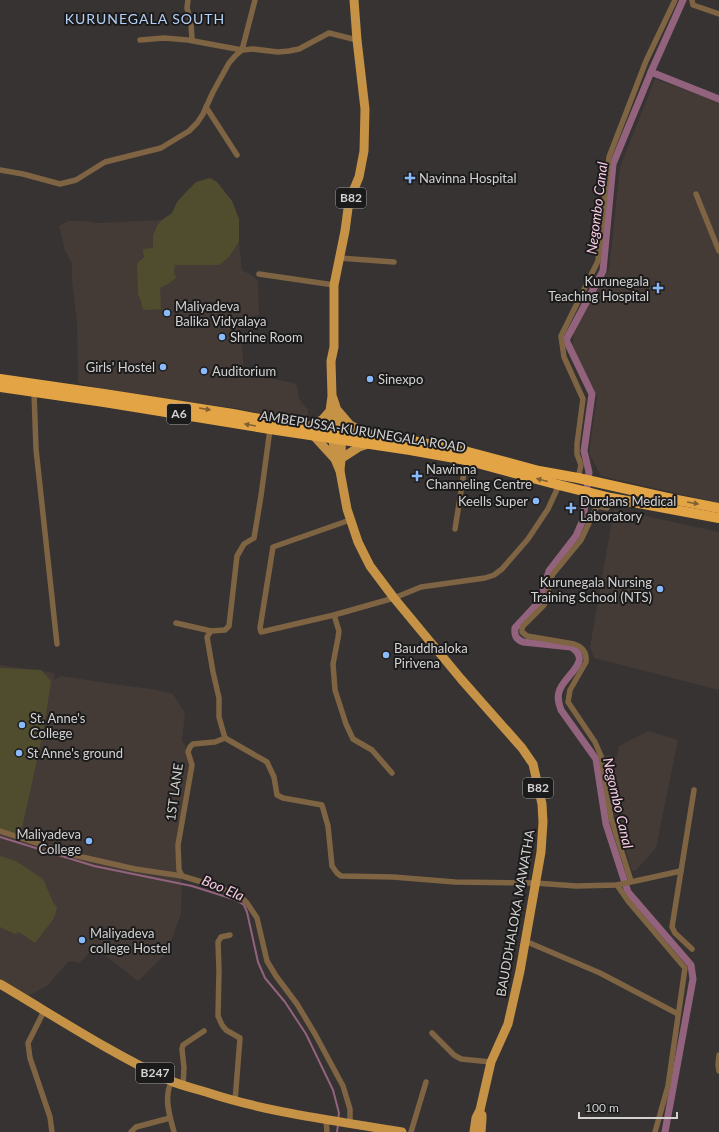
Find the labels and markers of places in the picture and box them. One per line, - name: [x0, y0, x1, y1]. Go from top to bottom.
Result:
- place label: Navinna Hospital: [419, 170, 517, 186]
- marker: Navinna Hospital: [404, 172, 416, 184]
- place label: Kurunegala Teaching Hospital: [548, 273, 649, 304]
- marker: Kurunegala Teaching Hospital: [652, 282, 664, 294]
- place label: Maliyadeva Balika Vidyalaya: [175, 298, 267, 329]
- marker: Maliyadeva Balika Vidyalaya: [162, 308, 172, 318]
- place label: Shrine Room: [230, 329, 303, 345]
- marker: Shrine Room: [217, 332, 227, 342]
- place label: Girls' Hostel: [86, 359, 155, 375]
- marker: Girls' Hostel: [158, 362, 168, 372]
- place label: Auditorium: [212, 363, 276, 379]
- marker: Auditorium: [199, 366, 209, 376]
- place label: Sinexpo: [378, 371, 423, 387]
- marker: Sinexpo: [365, 374, 375, 384]
- place label: Nawinna Channeling Centre: [426, 461, 532, 492]
- marker: Nawinna Channeling Centre: [411, 470, 423, 482]
- place label: Keells Super: [458, 493, 528, 509]
- place label: Durdans Medical Laboratory: [580, 493, 676, 524]
- marker: Keells Super: [531, 496, 541, 506]
- marker: Durdans Medical Laboratory: [565, 502, 577, 514]
- place label: Kurunegala Nursing Training School (NTS): [531, 574, 652, 605]
- marker: Kurunegala Nursing Training School (NTS): [655, 584, 665, 594]
- place label: Bauddhaloka Pirivena: [394, 640, 468, 671]
- marker: Bauddhaloka Pirivena: [381, 650, 391, 660]
- place label: St. Anne's College: [30, 710, 86, 741]
- marker: St. Anne's College: [17, 720, 27, 730]
- place label: St Anne's ground: [27, 745, 123, 761]
- marker: St Anne's ground: [14, 748, 24, 758]
- place label: Maliyadeva College: [16, 826, 81, 857]
- marker: Maliyadeva College: [84, 836, 94, 846]
- place label: Maliyadeva college Hostel: [90, 925, 171, 956]
- marker: Maliyadeva college Hostel: [77, 935, 87, 945]

